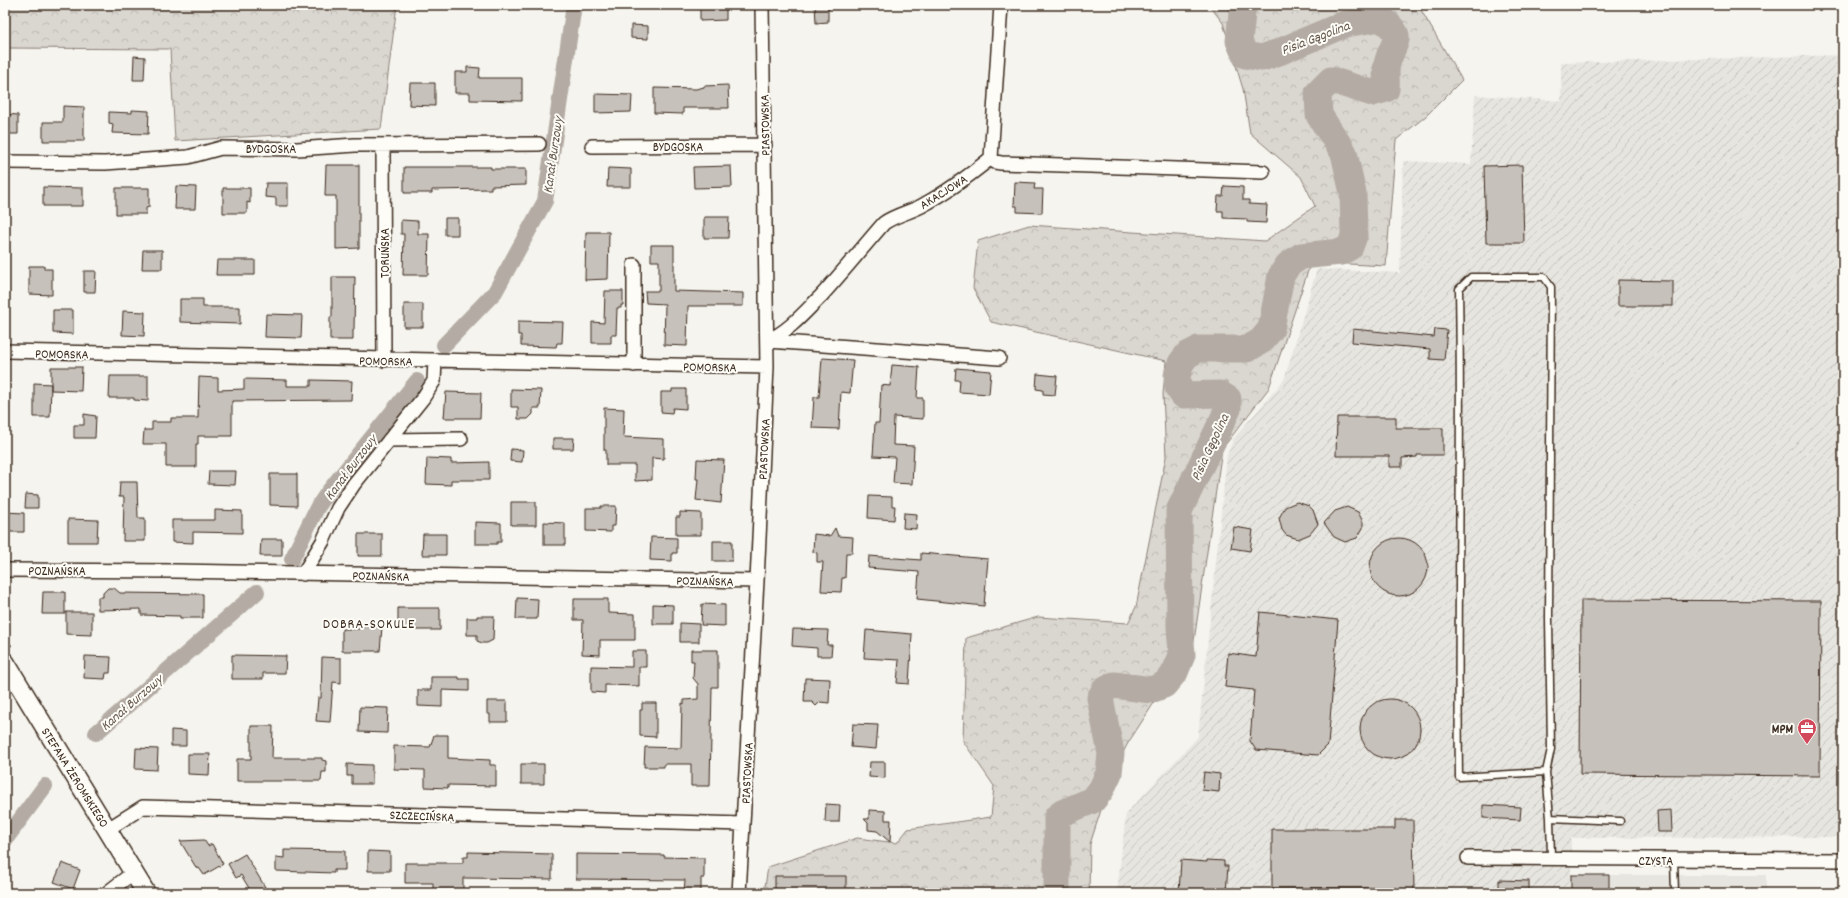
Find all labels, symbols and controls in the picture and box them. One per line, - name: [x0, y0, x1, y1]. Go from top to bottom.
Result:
- water label: Pisia Gągolina: [1279, 16, 1354, 61]
- street label: PIASTOWSKA: [756, 94, 777, 156]
- water label: Kanał Burzowy: [539, 113, 570, 195]
- street label: BYDGOSKA: [653, 139, 703, 158]
- street label: BYDGOSKA: [246, 141, 296, 160]
- street label: AKACJOWA: [917, 171, 972, 215]
- street label: TORUŃSKA: [377, 228, 396, 278]
- street label: POMORSKA: [35, 346, 89, 365]
- street label: POMORSKA: [359, 353, 413, 372]
- street label: POMORSKA: [683, 359, 737, 378]
- water label: Pisia Gągolina: [1187, 410, 1236, 485]
- street label: PIASTOWSKA: [754, 418, 777, 480]
- water label: Kanał Burzowy: [320, 430, 384, 505]
- street label: POZNAŃSKA: [28, 563, 86, 582]
- street label: POZNAŃSKA: [352, 567, 410, 587]
- street label: POZNAŃSKA: [676, 572, 734, 592]
- district label: DOBRA-SOKULE: [323, 615, 415, 635]
- water label: Kanał Burzowy: [97, 669, 170, 736]
- office icon: MPM: [1796, 717, 1818, 745]
- place label: MPM: [1772, 721, 1793, 740]
- street label: STEFANA ŻEROMSKIEGO: [35, 724, 112, 832]
- street label: PIASTOWSKA: [737, 742, 760, 804]
- street label: SZCZECIŃSKA: [389, 807, 455, 828]
- street label: CZYSTA: [1639, 853, 1673, 872]

